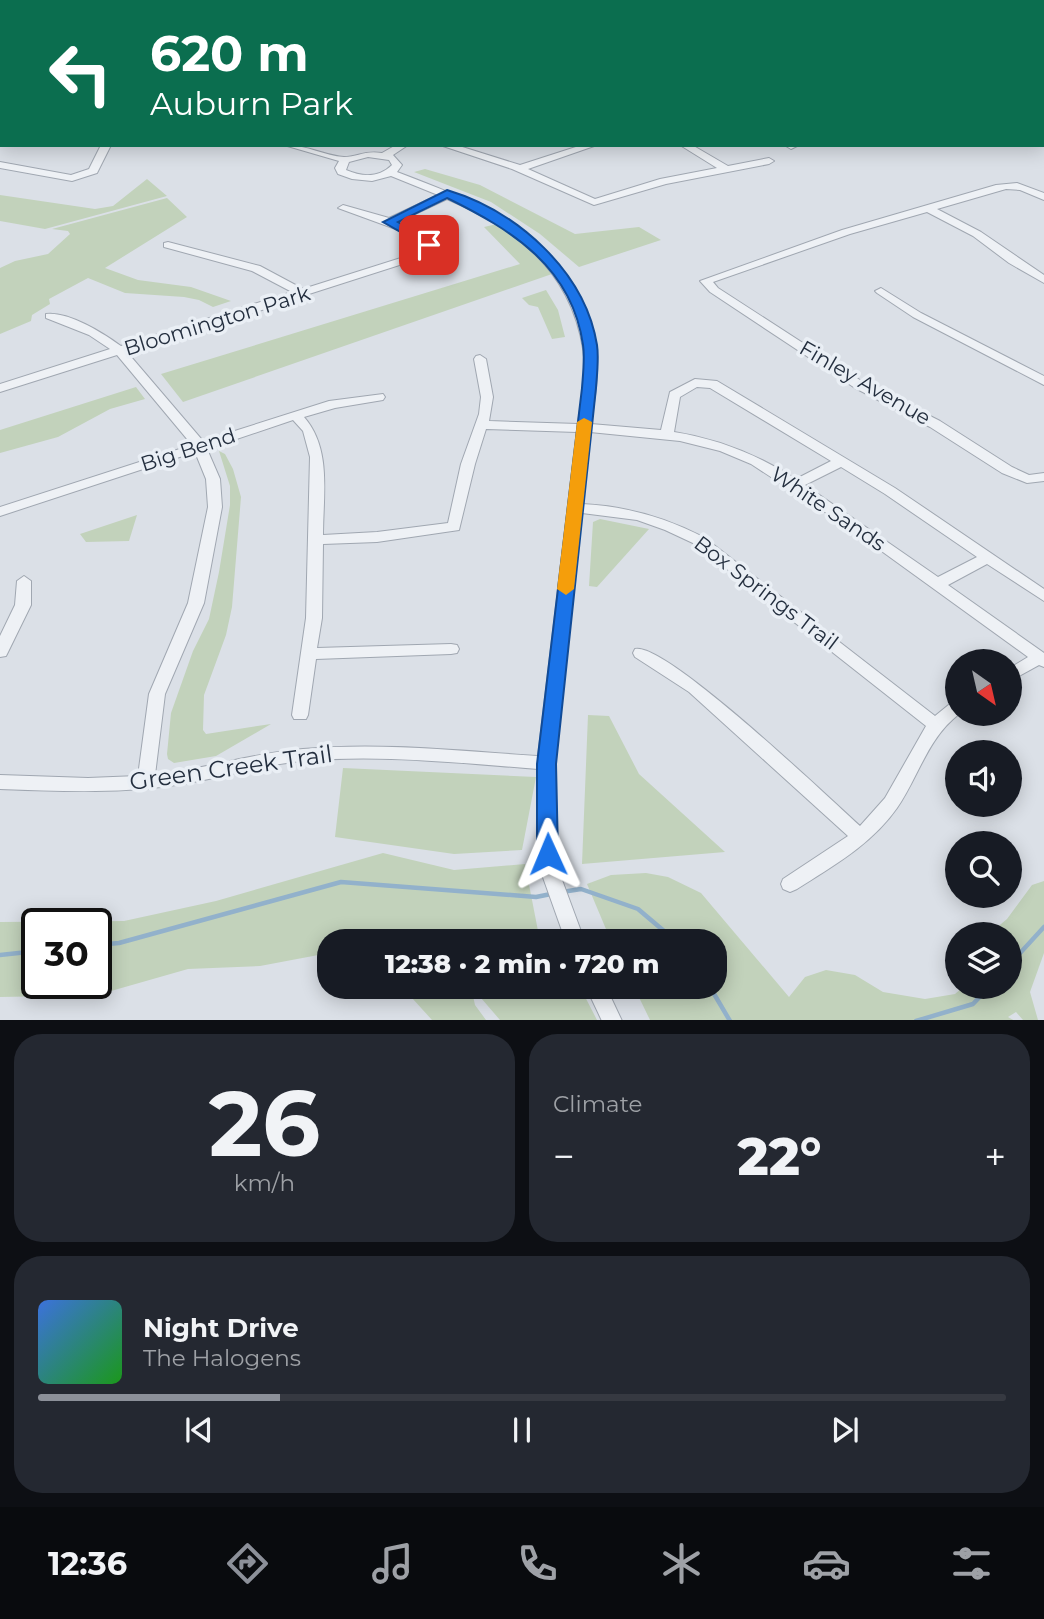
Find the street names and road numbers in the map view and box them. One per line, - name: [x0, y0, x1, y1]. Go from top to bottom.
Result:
- street label: Bloomington Park: [121, 280, 313, 361]
- street label: Finley Avenue: [795, 335, 935, 430]
- street label: Big Bend: [137, 422, 238, 477]
- street label: White Sands: [766, 461, 890, 556]
- street label: Box Springs Trail: [689, 530, 843, 655]
- street label: Green Creek Trail: [128, 739, 334, 796]

